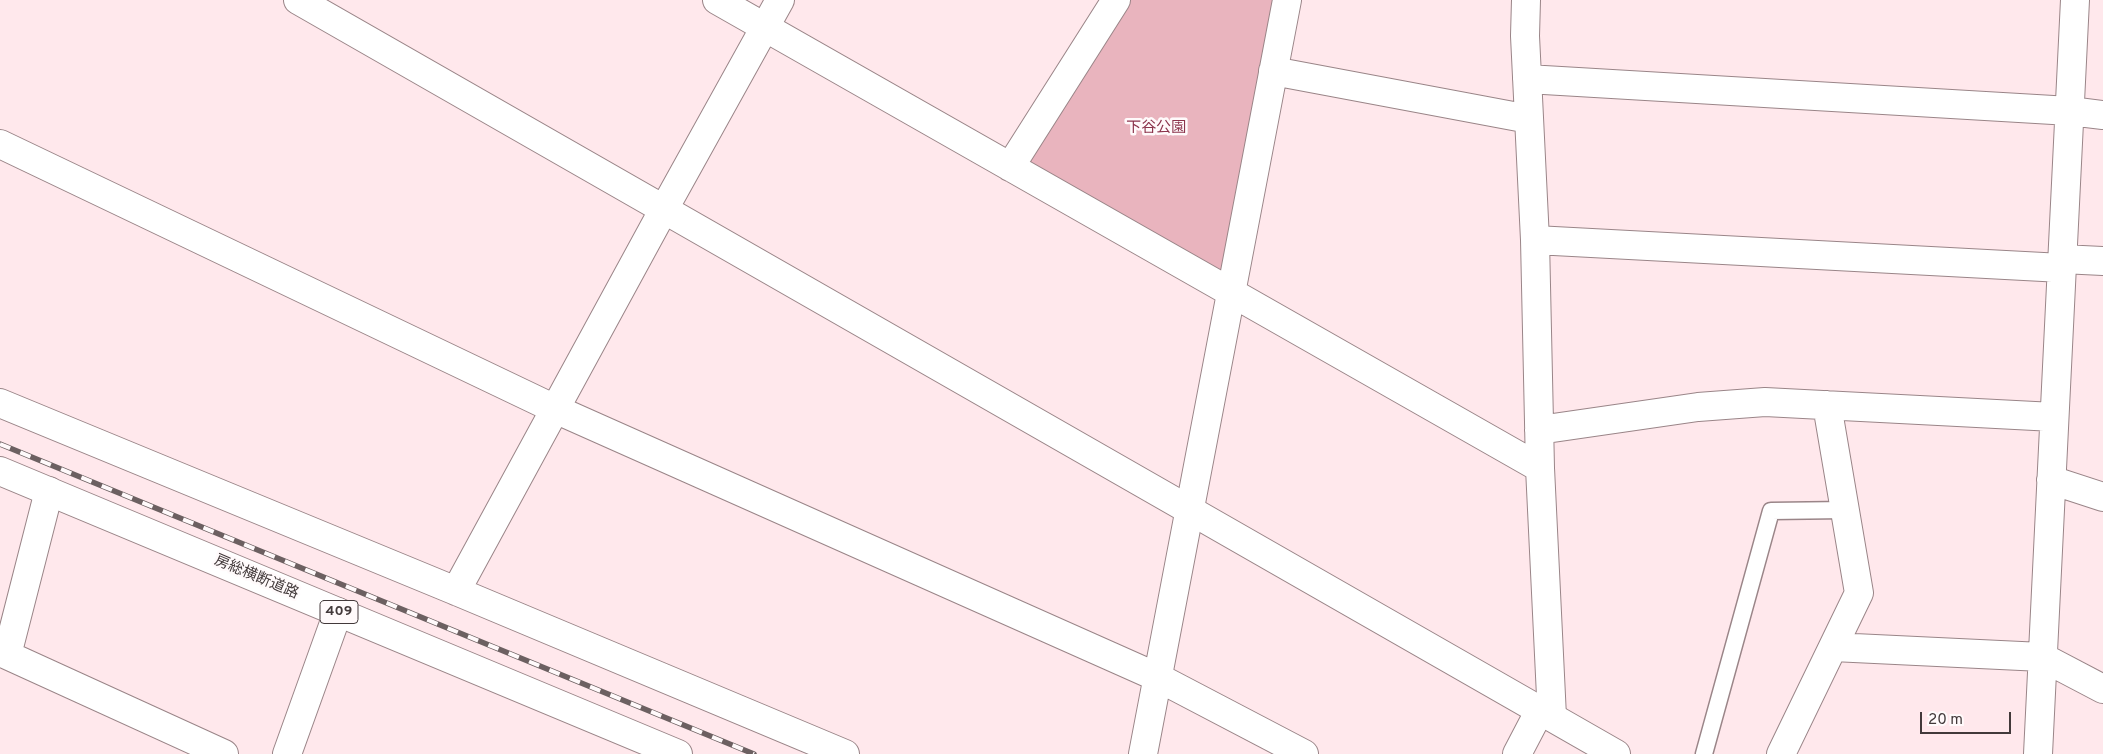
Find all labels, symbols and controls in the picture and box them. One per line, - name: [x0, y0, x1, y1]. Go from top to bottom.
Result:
- park label: 下谷公園: [1126, 120, 1186, 138]
- street label: 房総横断道路: [211, 552, 301, 604]
- road number: 409: [320, 600, 358, 624]
- scale bar: [1923, 702, 2014, 734]
- text: 20 m: [1928, 711, 1963, 730]

